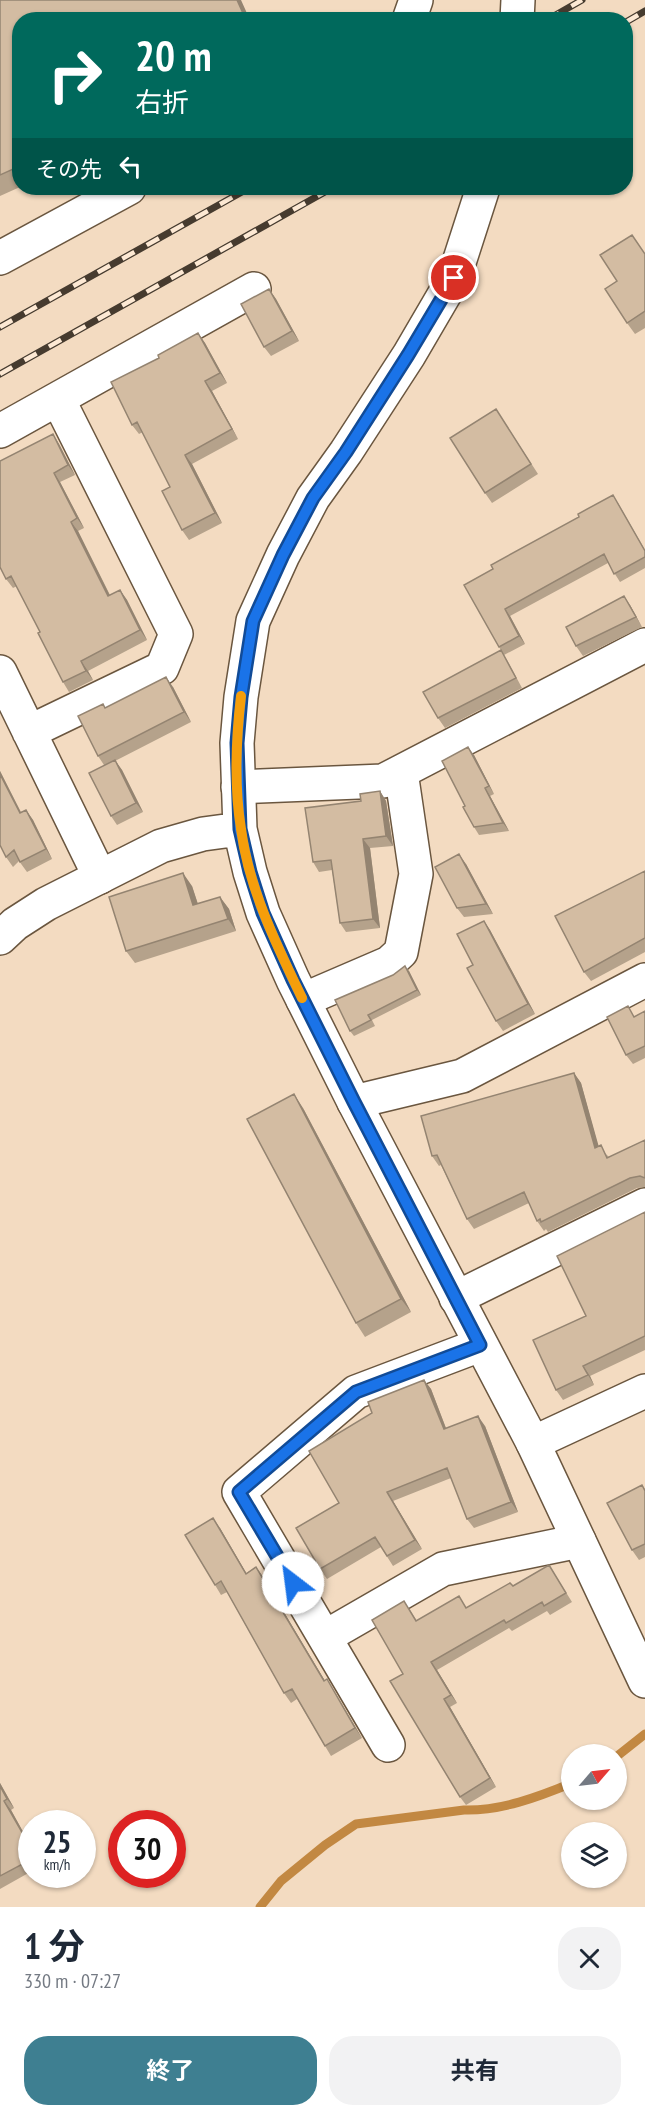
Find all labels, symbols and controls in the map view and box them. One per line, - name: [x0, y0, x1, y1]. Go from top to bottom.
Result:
- text: 20 m: [135, 28, 212, 83]
- icon: right: [36, 36, 114, 114]
- text: 右折: [135, 85, 189, 119]
- icon: left: [114, 150, 147, 183]
- text: その先: [36, 155, 102, 183]
- pin: [428, 252, 479, 303]
- icon: arrive: [437, 261, 470, 294]
- position arrow: [261, 1551, 325, 1615]
- north arrow: [561, 1744, 627, 1810]
- map controls: [561, 1744, 627, 1888]
- speed limit sign: 30: [108, 1810, 186, 1888]
- text: 25: [43, 1822, 71, 1861]
- button: layers: [561, 1822, 627, 1888]
- text: km/h: [44, 1855, 70, 1874]
- text: 1 分: [24, 1922, 85, 1969]
- button: close: [558, 1927, 621, 1990]
- text: 330 m · 07:27: [24, 1968, 121, 1994]
- button: 終了: [24, 2036, 317, 2105]
- button: 共有: [329, 2036, 621, 2105]

